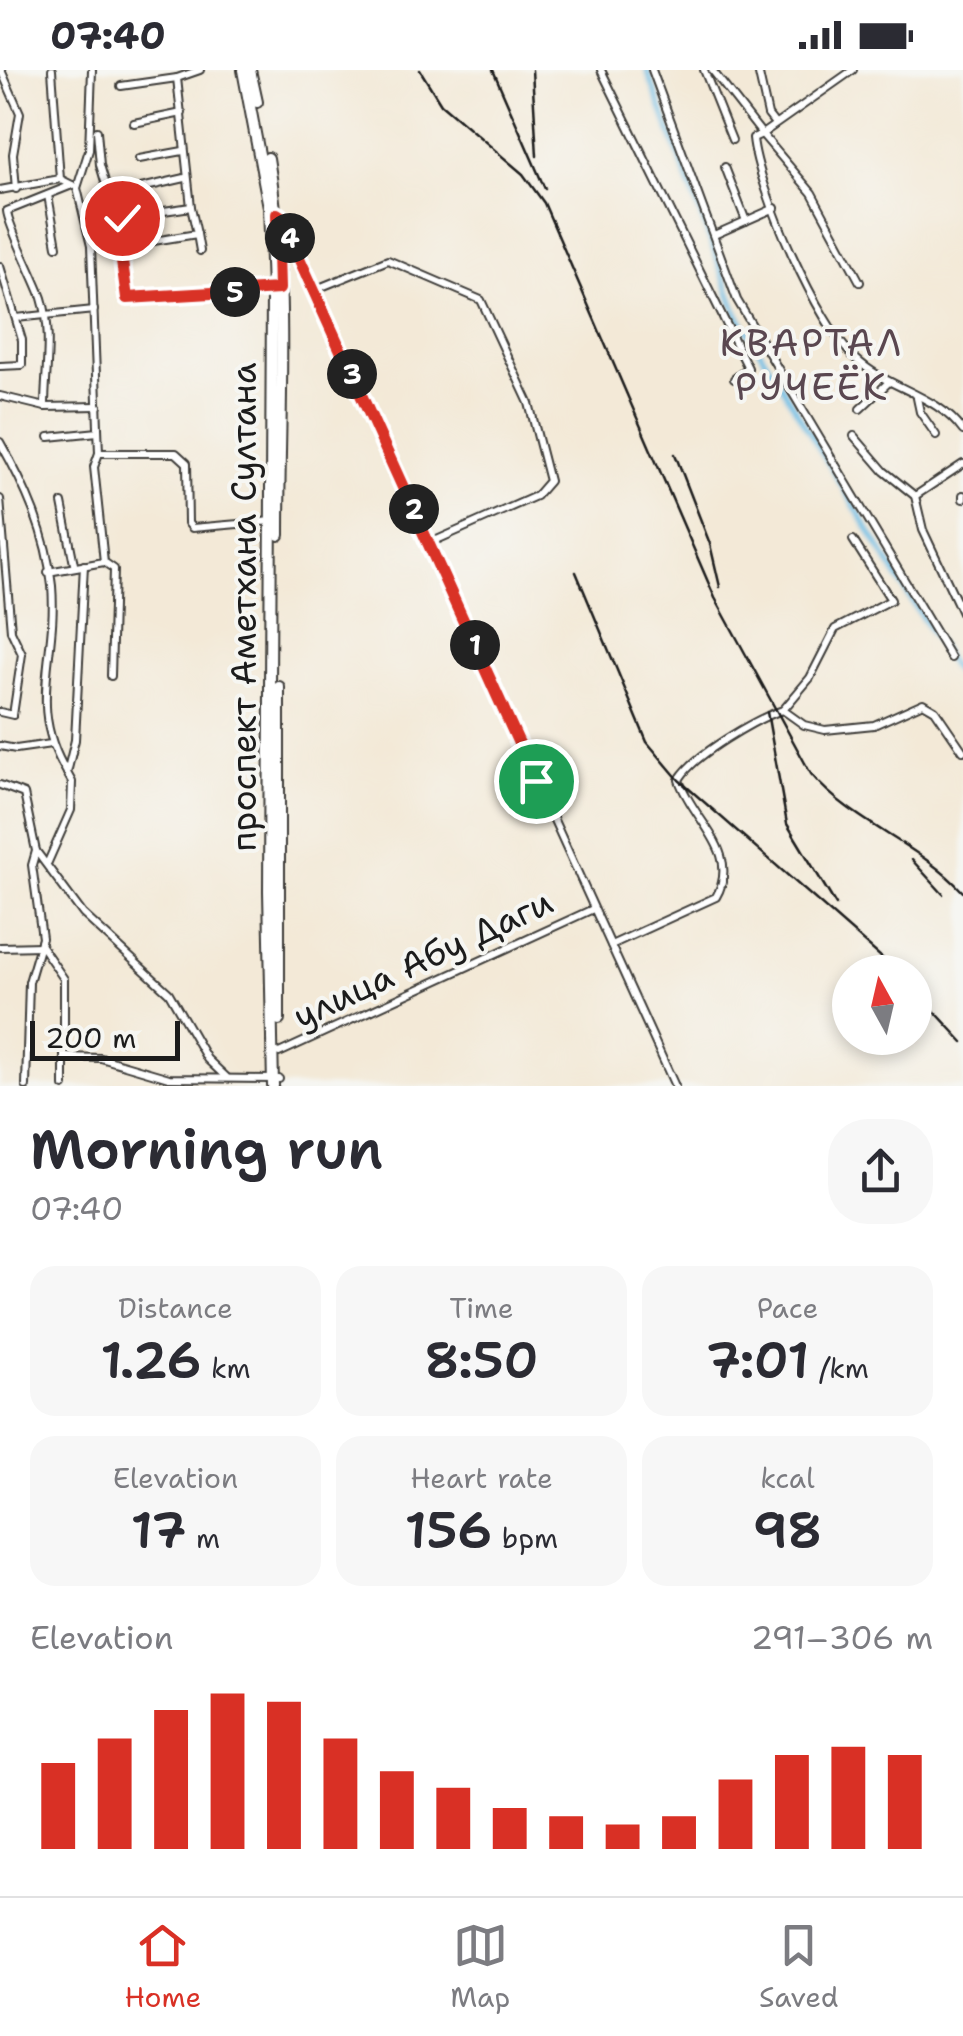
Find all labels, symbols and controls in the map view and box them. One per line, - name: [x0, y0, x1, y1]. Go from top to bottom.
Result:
- text: 07:40: [50, 10, 166, 61]
- pin: [80, 176, 165, 261]
- icon: check: [95, 191, 150, 246]
- pin: 4: [265, 213, 315, 263]
- text: 4: [280, 219, 300, 257]
- pin: 5: [210, 267, 260, 317]
- text: 5: [226, 273, 244, 311]
- district label: КВАРТАЛ РУЧЕЁК: [719, 317, 905, 412]
- pin: 3: [327, 349, 377, 399]
- text: 3: [342, 355, 362, 393]
- street label: проспект Аметхана Султана: [220, 362, 267, 851]
- pin: 2: [389, 484, 439, 534]
- text: 2: [404, 490, 424, 528]
- pin: 1: [450, 620, 500, 670]
- text: 1: [469, 626, 481, 664]
- pin: [494, 739, 579, 824]
- icon: arrive: [509, 754, 564, 809]
- street label: улица Абу Даги: [285, 878, 560, 1039]
- north arrow: [832, 955, 932, 1055]
- map controls: [832, 955, 932, 1055]
- scale bar: [30, 1016, 180, 1060]
- text: 200 m: [45, 1019, 136, 1057]
- text: Morning run: [30, 1112, 383, 1186]
- button: share: [828, 1119, 933, 1224]
- text: 07:40: [30, 1187, 123, 1230]
- text: Distance: [118, 1289, 233, 1327]
- text: Time: [449, 1289, 514, 1327]
- text: Pace: [757, 1289, 818, 1327]
- text: 1.26: [100, 1327, 201, 1394]
- text: 8:50: [424, 1327, 539, 1394]
- text: 7:01: [706, 1327, 809, 1394]
- text: km: [201, 1349, 251, 1387]
- text: /km: [809, 1349, 869, 1387]
- text: Elevation: [113, 1459, 238, 1497]
- text: Heart rate: [410, 1459, 553, 1497]
- text: kcal: [760, 1459, 815, 1497]
- text: 17: [131, 1497, 187, 1564]
- text: 156: [405, 1497, 492, 1564]
- text: 98: [753, 1497, 822, 1564]
- text: m: [187, 1519, 220, 1557]
- text: bpm: [492, 1519, 558, 1557]
- text: Elevation: [30, 1616, 173, 1659]
- text: 291–306 m: [751, 1616, 933, 1659]
- tab: Home: [124, 1918, 201, 2016]
- tab: Map: [450, 1918, 510, 2016]
- tab: Saved: [759, 1918, 839, 2016]

